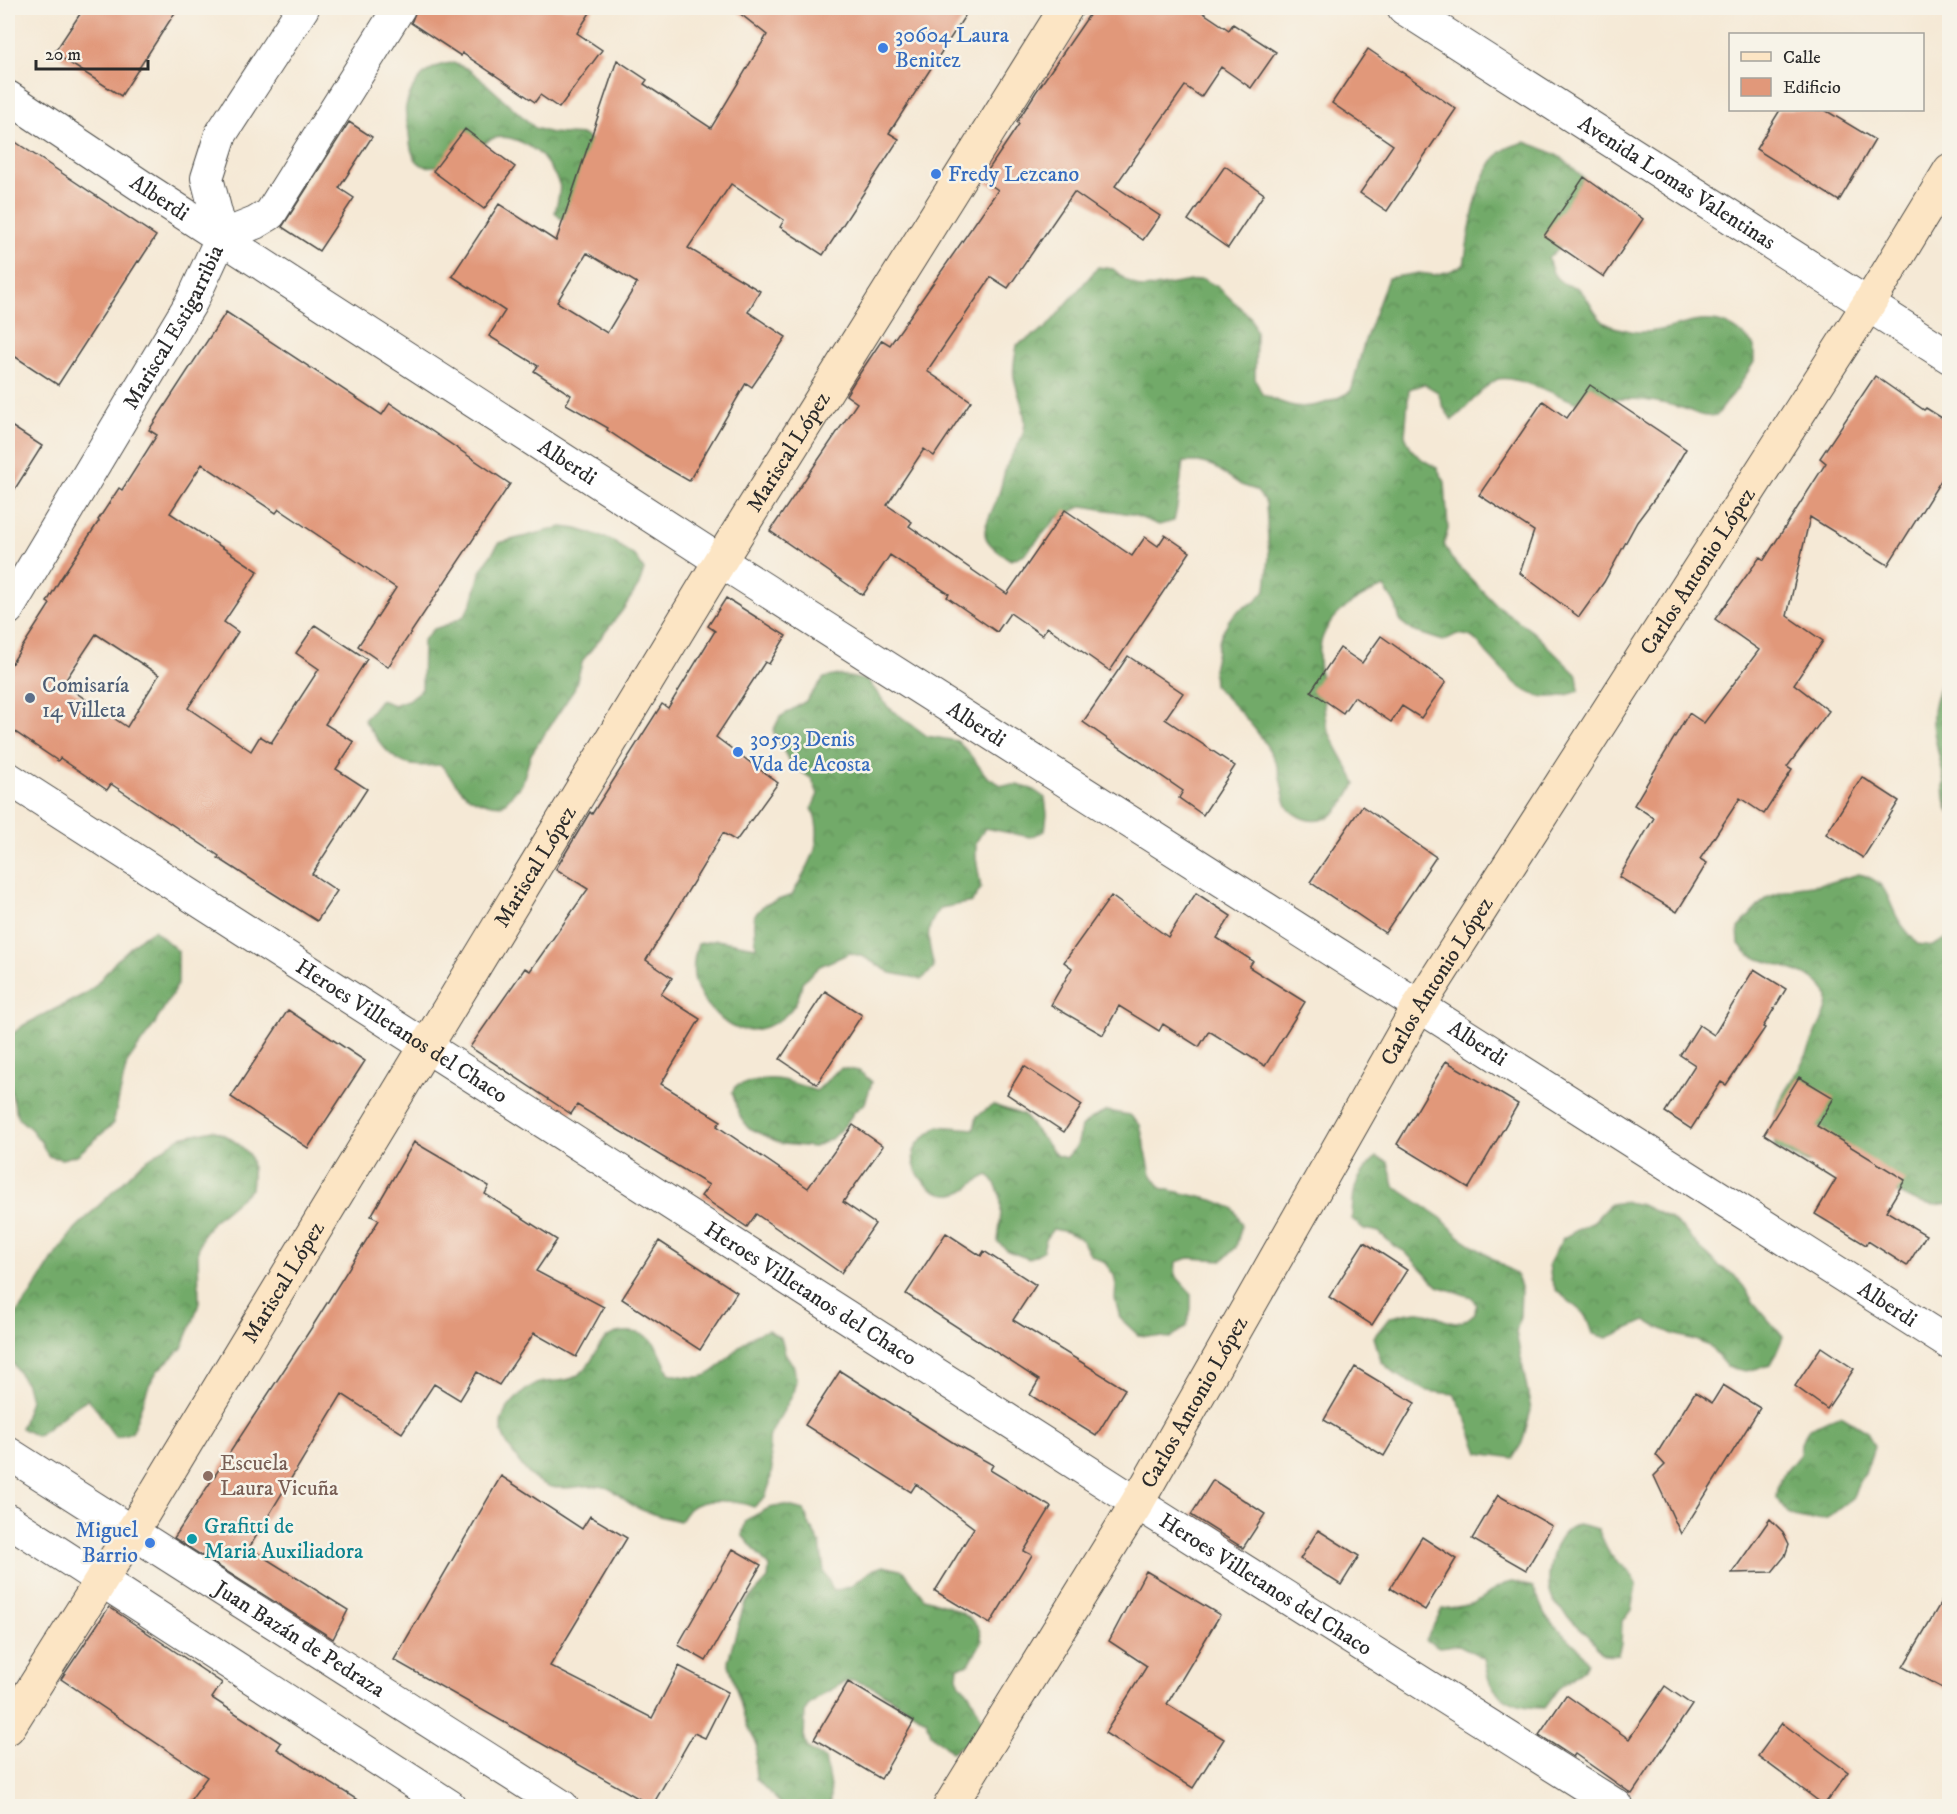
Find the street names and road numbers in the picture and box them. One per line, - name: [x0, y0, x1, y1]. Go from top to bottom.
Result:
- street label: Avenida Lomas Valentinas: [1573, 109, 1781, 256]
- street label: Alberdi: [125, 169, 194, 227]
- street label: Mariscal Estigarribia: [117, 240, 230, 414]
- street label: Mariscal López: [741, 386, 836, 517]
- street label: Alberdi: [533, 433, 602, 491]
- street label: Carlos Antonio López: [1634, 482, 1761, 660]
- street label: Alberdi: [942, 696, 1011, 753]
- street label: Mariscal López: [488, 800, 582, 932]
- street label: Carlos Antonio López: [1375, 891, 1499, 1070]
- street label: Heroes Villetanos del Chaco: [291, 953, 513, 1109]
- street label: Alberdi: [1443, 1015, 1512, 1072]
- street label: Heroes Villetanos del Chaco: [700, 1215, 922, 1372]
- street label: Mariscal López: [236, 1216, 331, 1348]
- street label: Alberdi: [1853, 1276, 1922, 1333]
- street label: Carlos Antonio López: [1135, 1311, 1254, 1493]
- street label: Heroes Villetanos del Chaco: [1154, 1507, 1377, 1662]
- street label: Juan Bazán de Pedraza: [208, 1574, 391, 1704]

